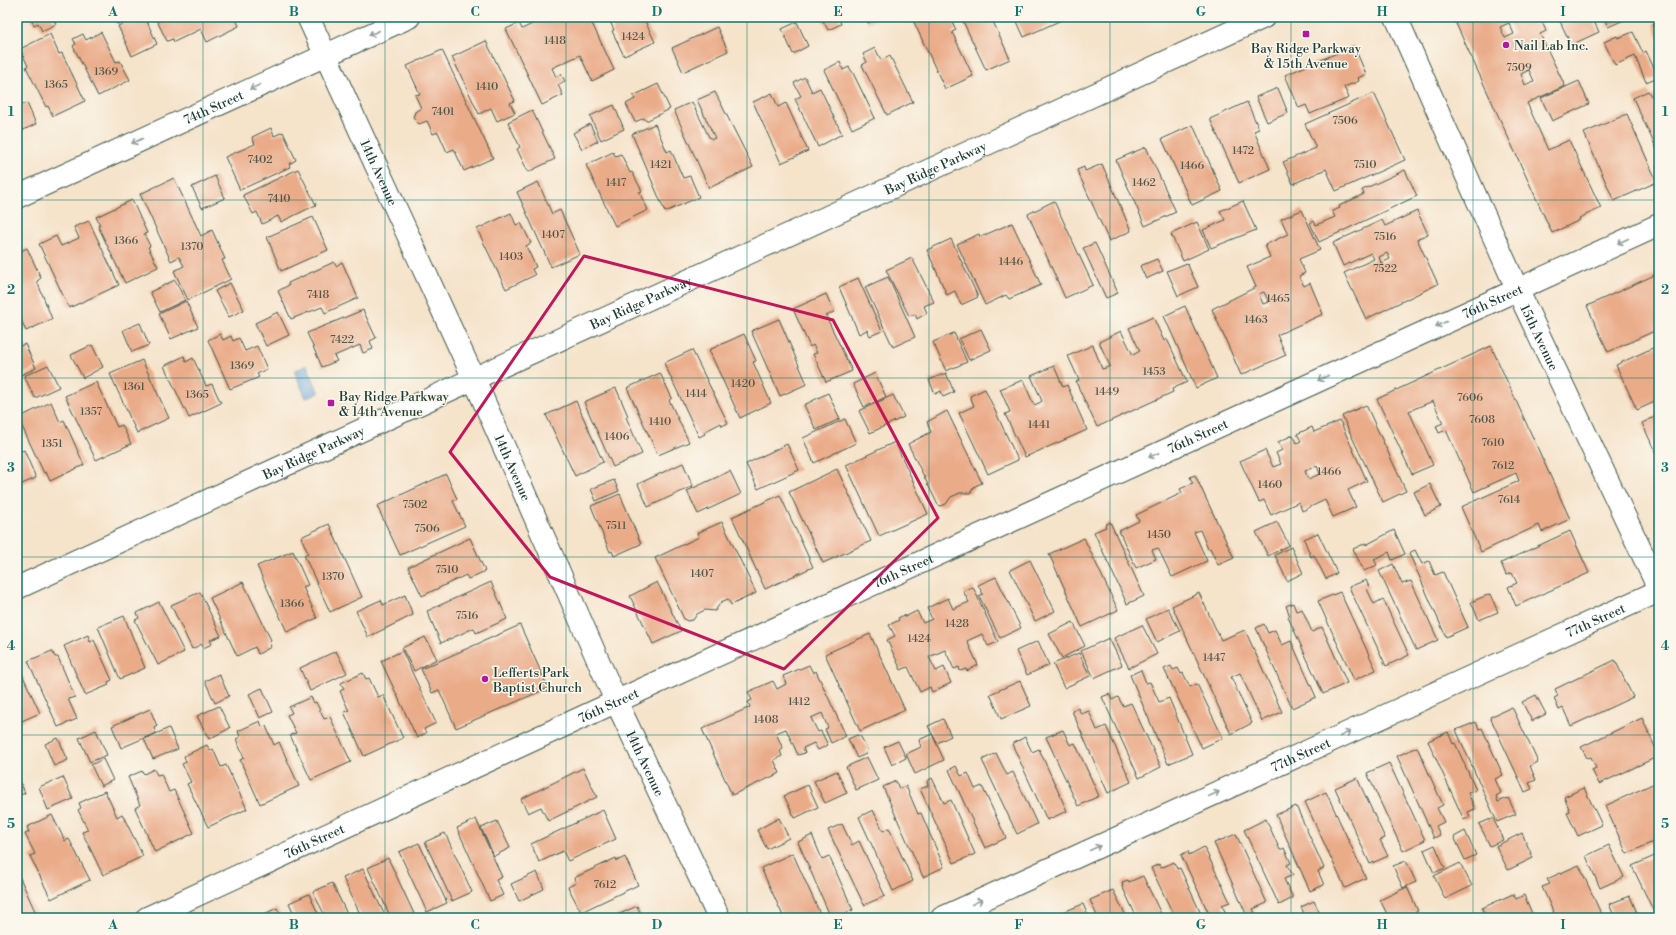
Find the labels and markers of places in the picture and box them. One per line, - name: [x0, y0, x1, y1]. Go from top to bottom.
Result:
- marker: Bay Ridge Parkway & 15th Avenue: [1301, 29, 1311, 39]
- place label: Nail Lab Inc.: [1514, 38, 1588, 54]
- marker: Nail Lab Inc.: [1501, 40, 1511, 50]
- place label: Bay Ridge Parkway & 15th Avenue: [1250, 41, 1362, 72]
- place label: Bay Ridge Parkway & 14th Avenue: [338, 389, 450, 420]
- marker: Bay Ridge Parkway & 14th Avenue: [326, 398, 336, 408]
- place label: Lefferts Park Baptist Church: [492, 665, 582, 696]
- marker: Lefferts Park Baptist Church: [480, 674, 490, 684]

